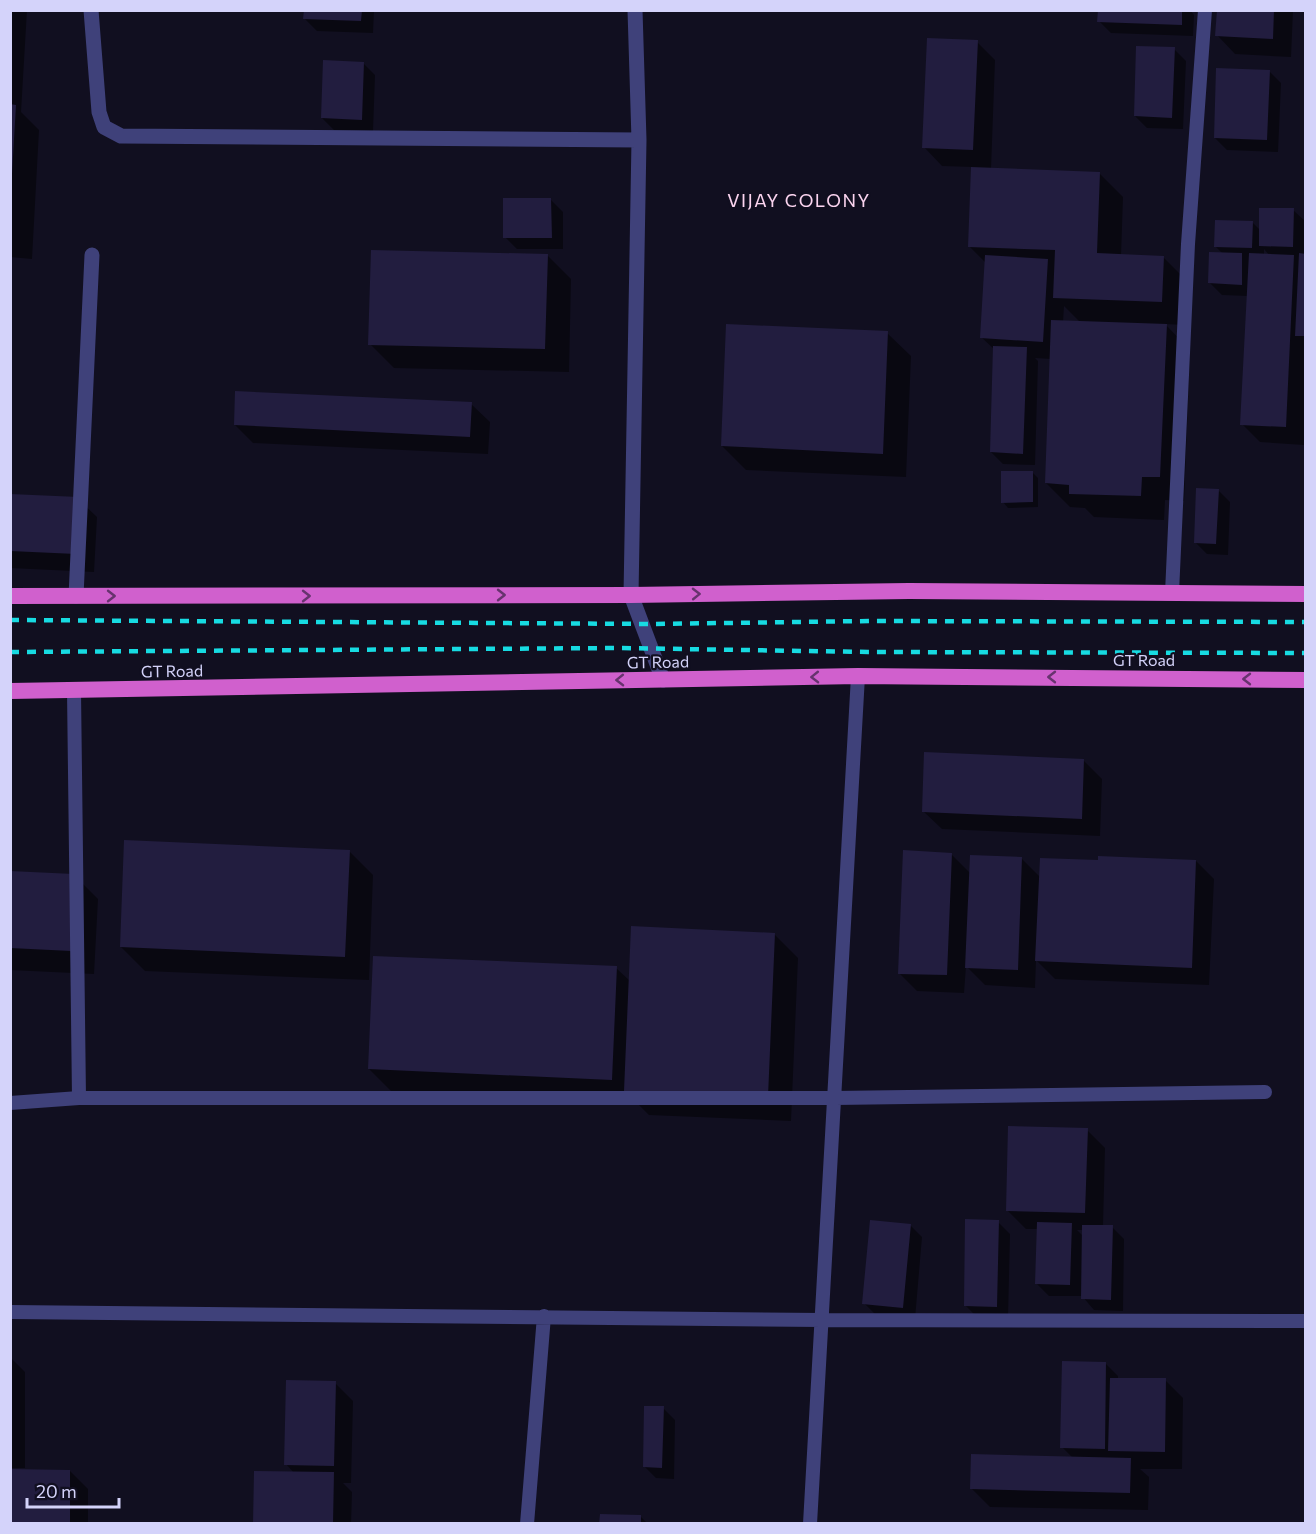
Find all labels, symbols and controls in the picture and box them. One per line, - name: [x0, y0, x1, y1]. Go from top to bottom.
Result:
- district label: VIJAY COLONY: [727, 189, 871, 211]
- one-way arrow: [691, 588, 700, 600]
- one-way arrow: [496, 589, 505, 601]
- one-way arrow: [106, 590, 115, 602]
- one-way arrow: [301, 590, 310, 602]
- street label: GT Road: [1113, 650, 1175, 669]
- street label: GT Road: [627, 651, 689, 672]
- street label: GT Road: [141, 660, 203, 681]
- one-way arrow: [811, 670, 820, 683]
- one-way arrow: [1048, 671, 1057, 683]
- one-way arrow: [1243, 673, 1252, 685]
- one-way arrow: [616, 674, 625, 687]
- scale bar: [27, 1471, 118, 1509]
- text: 20 m: [36, 1480, 77, 1502]

